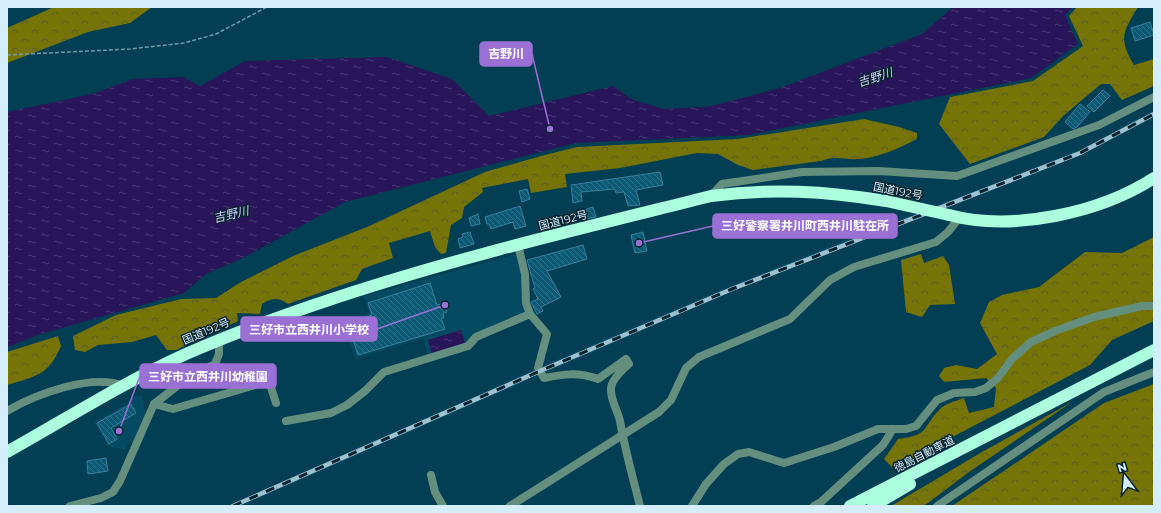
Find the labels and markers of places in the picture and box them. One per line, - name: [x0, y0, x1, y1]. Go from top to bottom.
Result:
- callout: 吉野川: [480, 42, 532, 66]
- callout: 三好警察署井川町西井川駐在所: [713, 214, 897, 238]
- callout: 三好市立西井川小学校: [241, 317, 377, 341]
- callout: 三好市立西井川幼稚園: [140, 364, 276, 388]

